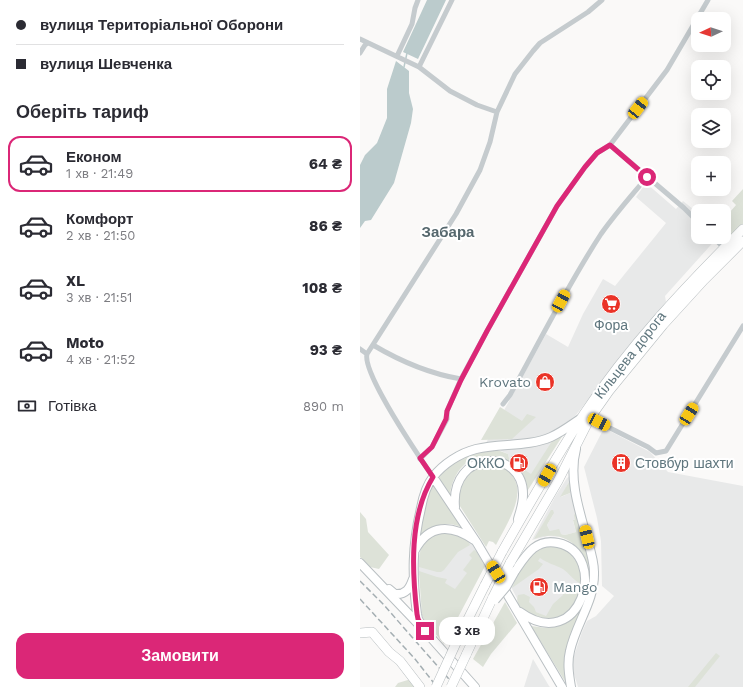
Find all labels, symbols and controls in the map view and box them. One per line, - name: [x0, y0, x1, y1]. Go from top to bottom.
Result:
- north arrow: [691, 12, 731, 52]
- map controls: [691, 12, 731, 244]
- text: вулиця Територіальної Оборони: [40, 16, 283, 34]
- text: вулиця Шевченка: [40, 55, 172, 73]
- button: locate: [691, 60, 731, 100]
- car: [626, 95, 650, 121]
- text: Оберіть тариф: [16, 101, 149, 122]
- button: layers: [691, 108, 731, 148]
- icon: car: [18, 146, 54, 182]
- text: Економ: [66, 148, 122, 166]
- text: 64 ₴: [309, 155, 342, 173]
- button: +: [691, 156, 731, 196]
- text: 1 хв · 21:49: [66, 166, 133, 181]
- route start: [638, 168, 656, 186]
- button: −: [691, 204, 731, 244]
- icon: car: [18, 208, 54, 244]
- text: Комфорт: [66, 210, 133, 228]
- text: 86 ₴: [309, 217, 342, 235]
- district label: Забара: [422, 223, 475, 241]
- text: 2 хв · 21:50: [66, 228, 135, 243]
- icon: car: [18, 270, 54, 306]
- text: XL: [66, 272, 85, 290]
- text: 108 ₴: [302, 279, 342, 297]
- car: [550, 288, 572, 314]
- text: 3 хв · 21:51: [66, 290, 132, 305]
- supermarket icon: Фора: [600, 293, 622, 315]
- street label: Кільцева дорога: [591, 308, 669, 402]
- place label: Фора: [594, 317, 628, 333]
- icon: car: [18, 332, 54, 368]
- text: Moto: [66, 334, 104, 352]
- text: 93 ₴: [310, 341, 342, 359]
- text: 4 хв · 21:52: [66, 352, 135, 367]
- shop icon: Krovato: [534, 371, 556, 393]
- place label: Krovato: [479, 374, 531, 390]
- icon: cash: [16, 395, 38, 417]
- text: Готівка: [48, 397, 97, 415]
- text: 890 m: [303, 399, 344, 414]
- car: [678, 401, 700, 427]
- car: [586, 411, 612, 433]
- fuel station icon: ОККО: [508, 452, 530, 474]
- building icon: Стовбур шахти: [610, 452, 632, 474]
- place label: ОККО: [467, 455, 505, 471]
- place label: Стовбур шахти: [635, 455, 734, 471]
- car: [536, 462, 558, 488]
- car: [578, 524, 596, 550]
- car: [485, 559, 507, 585]
- fuel station icon: Mango: [528, 576, 550, 598]
- place label: Mango: [553, 579, 597, 595]
- callout: 3 хв: [439, 617, 495, 645]
- route end: [416, 622, 434, 640]
- text: 3 хв: [454, 623, 480, 638]
- button: Замовити: [16, 633, 344, 679]

